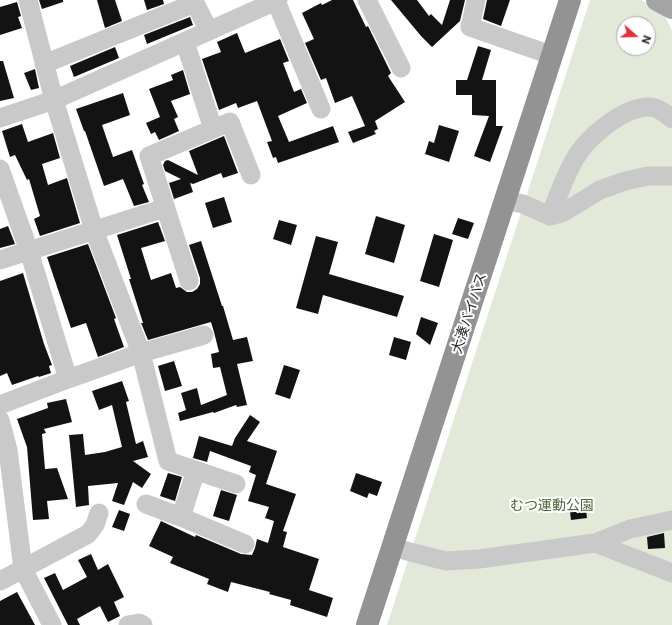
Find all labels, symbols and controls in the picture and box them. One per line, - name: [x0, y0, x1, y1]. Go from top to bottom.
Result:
- north arrow: [616, 16, 656, 56]
- text: N: [639, 34, 654, 46]
- street label: 大湊バイパス: [448, 270, 490, 356]
- park label: むつ運動公園: [510, 497, 594, 513]

